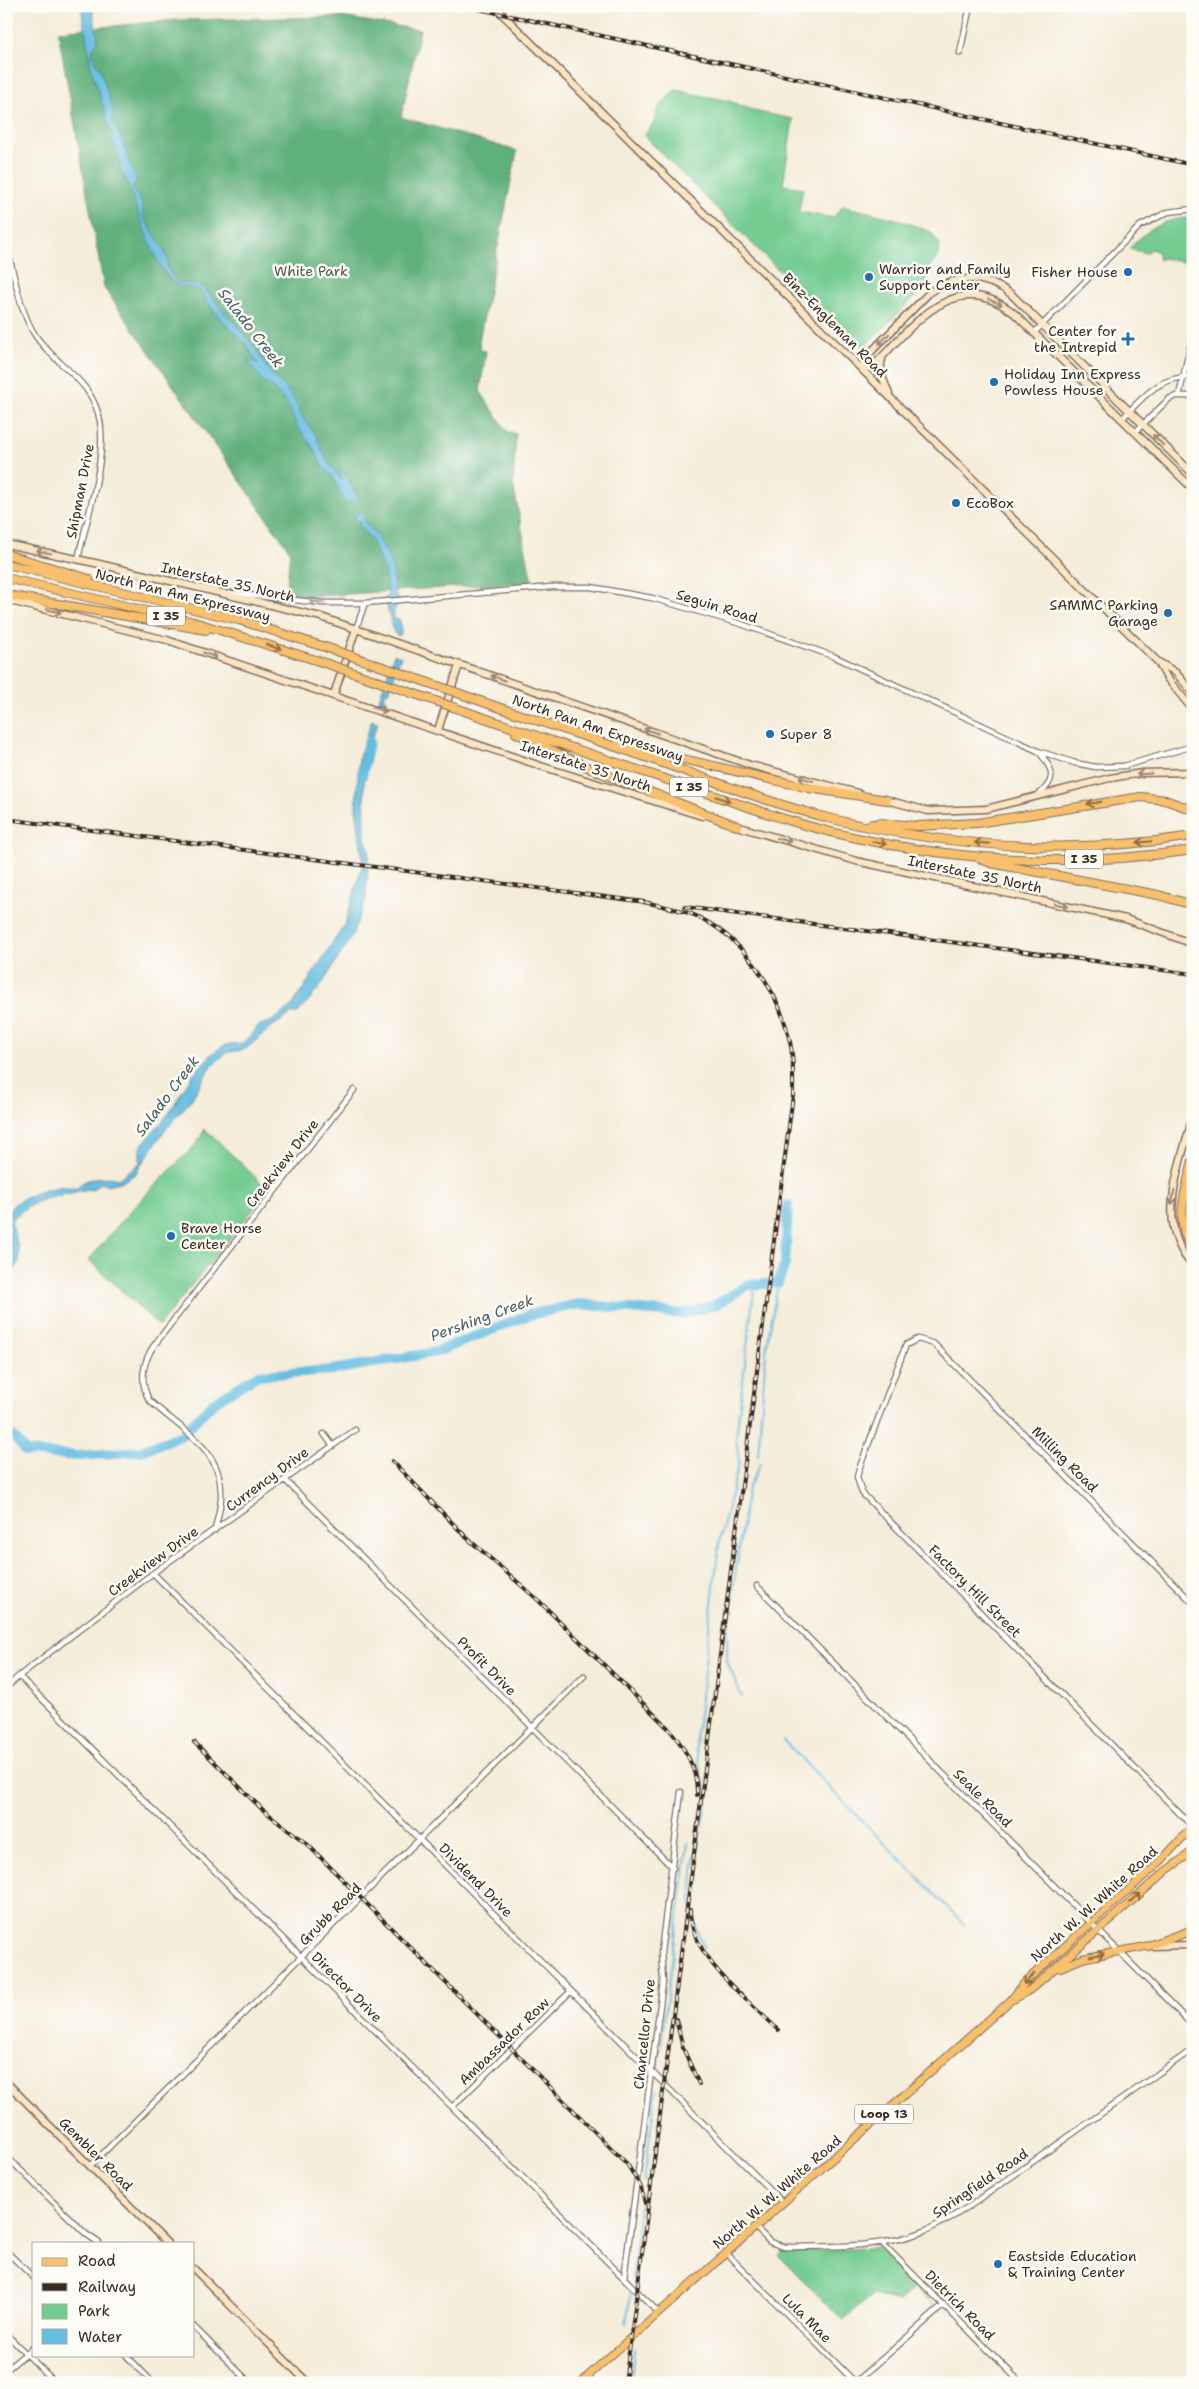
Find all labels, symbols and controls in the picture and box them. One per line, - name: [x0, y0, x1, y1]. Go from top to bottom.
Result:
- place label: Warrior and Family Support Center: [879, 260, 1011, 294]
- park label: White Park: [274, 262, 348, 280]
- place label: Fisher House: [1031, 263, 1118, 281]
- marker: Fisher House: [1122, 266, 1134, 278]
- street label: Binz-Engleman Road: [779, 269, 891, 381]
- marker: Warrior and Family Support Center: [863, 271, 875, 283]
- water label: Salado Creek: [214, 284, 289, 372]
- one-way arrow: [987, 298, 1002, 308]
- place label: Center for the Intrepid: [1034, 322, 1117, 356]
- marker: Center for the Intrepid: [1121, 332, 1135, 346]
- one-way arrow: [878, 333, 890, 345]
- place label: Holiday Inn Express Powless House: [1004, 365, 1141, 399]
- marker: Holiday Inn Express Powless House: [988, 376, 1000, 388]
- one-way arrow: [1152, 434, 1164, 446]
- street label: Shipman Drive: [62, 442, 98, 540]
- place label: EcoBox: [966, 494, 1013, 512]
- marker: EcoBox: [950, 497, 962, 509]
- one-way arrow: [36, 547, 52, 557]
- street label: Interstate 35 North: [159, 558, 297, 606]
- street label: North Pan Am Expressway: [94, 565, 272, 625]
- street label: Seguin Road: [674, 585, 760, 627]
- place label: SAMMC Parking Garage: [1050, 596, 1158, 630]
- one-way arrow: [309, 597, 325, 607]
- road number: I 35: [147, 606, 185, 626]
- one-way arrow: [45, 607, 61, 616]
- marker: SAMMC Parking Garage: [1162, 607, 1174, 619]
- one-way arrow: [265, 642, 281, 652]
- one-way arrow: [202, 650, 218, 660]
- one-way arrow: [491, 673, 506, 682]
- street label: North Pan Am Expressway: [510, 690, 686, 766]
- one-way arrow: [372, 706, 388, 715]
- place label: Super 8: [780, 725, 832, 743]
- one-way arrow: [644, 726, 659, 735]
- marker: Super 8: [764, 728, 776, 740]
- street label: Interstate 35 North: [518, 736, 654, 796]
- one-way arrow: [1136, 769, 1152, 778]
- one-way arrow: [799, 774, 815, 783]
- road number: I 35: [670, 778, 708, 796]
- one-way arrow: [715, 794, 731, 804]
- one-way arrow: [1086, 799, 1102, 809]
- one-way arrow: [776, 836, 792, 845]
- one-way arrow: [1137, 837, 1153, 847]
- one-way arrow: [871, 838, 887, 848]
- one-way arrow: [974, 838, 990, 848]
- road number: I 35: [1065, 850, 1103, 869]
- street label: Interstate 35 North: [906, 851, 1044, 897]
- one-way arrow: [1053, 901, 1069, 910]
- water label: Salado Creek: [130, 1051, 204, 1140]
- street label: Creekview Drive: [242, 1115, 322, 1211]
- one-way arrow: [1168, 1189, 1178, 1205]
- place label: Brave Horse Center: [181, 1219, 262, 1253]
- marker: Brave Horse Center: [165, 1230, 177, 1242]
- water label: Pershing Creek: [428, 1290, 537, 1346]
- street label: Milling Road: [1028, 1422, 1102, 1496]
- street label: Currency Drive: [222, 1443, 312, 1515]
- street label: Creekview Drive: [104, 1522, 202, 1600]
- street label: Factory Hill Street: [925, 1541, 1025, 1641]
- street label: Profit Drive: [454, 1633, 521, 1700]
- street label: Seale Road: [950, 1765, 1016, 1831]
- street label: Dividend Drive: [435, 1839, 517, 1921]
- street label: North W. W. White Road: [1027, 1842, 1161, 1966]
- street label: Grubb Road: [295, 1879, 365, 1949]
- one-way arrow: [1128, 1893, 1141, 1904]
- street label: Director Drive: [308, 1948, 386, 2026]
- one-way arrow: [1089, 1950, 1105, 1959]
- one-way arrow: [1023, 1973, 1035, 1985]
- street label: Chancellor Drive: [629, 1978, 659, 2090]
- street label: Ambassador Row: [455, 1993, 553, 2089]
- road number: Loop 13: [855, 2104, 913, 2124]
- street label: Gembler Road: [55, 2113, 137, 2195]
- street label: North W. W. White Road: [709, 2131, 845, 2253]
- street label: Springfield Road: [929, 2144, 1031, 2222]
- legend: [32, 2242, 195, 2356]
- place label: Eastside Education & Training Center: [1008, 2247, 1137, 2281]
- text: Road: [78, 2251, 116, 2271]
- marker: Eastside Education & Training Center: [992, 2258, 1004, 2270]
- street label: Dietrich Road: [921, 2266, 999, 2344]
- text: Railway: [78, 2277, 136, 2297]
- street label: Lula Mae: [778, 2289, 836, 2347]
- text: Park: [78, 2301, 110, 2321]
- text: Water: [78, 2327, 122, 2347]

